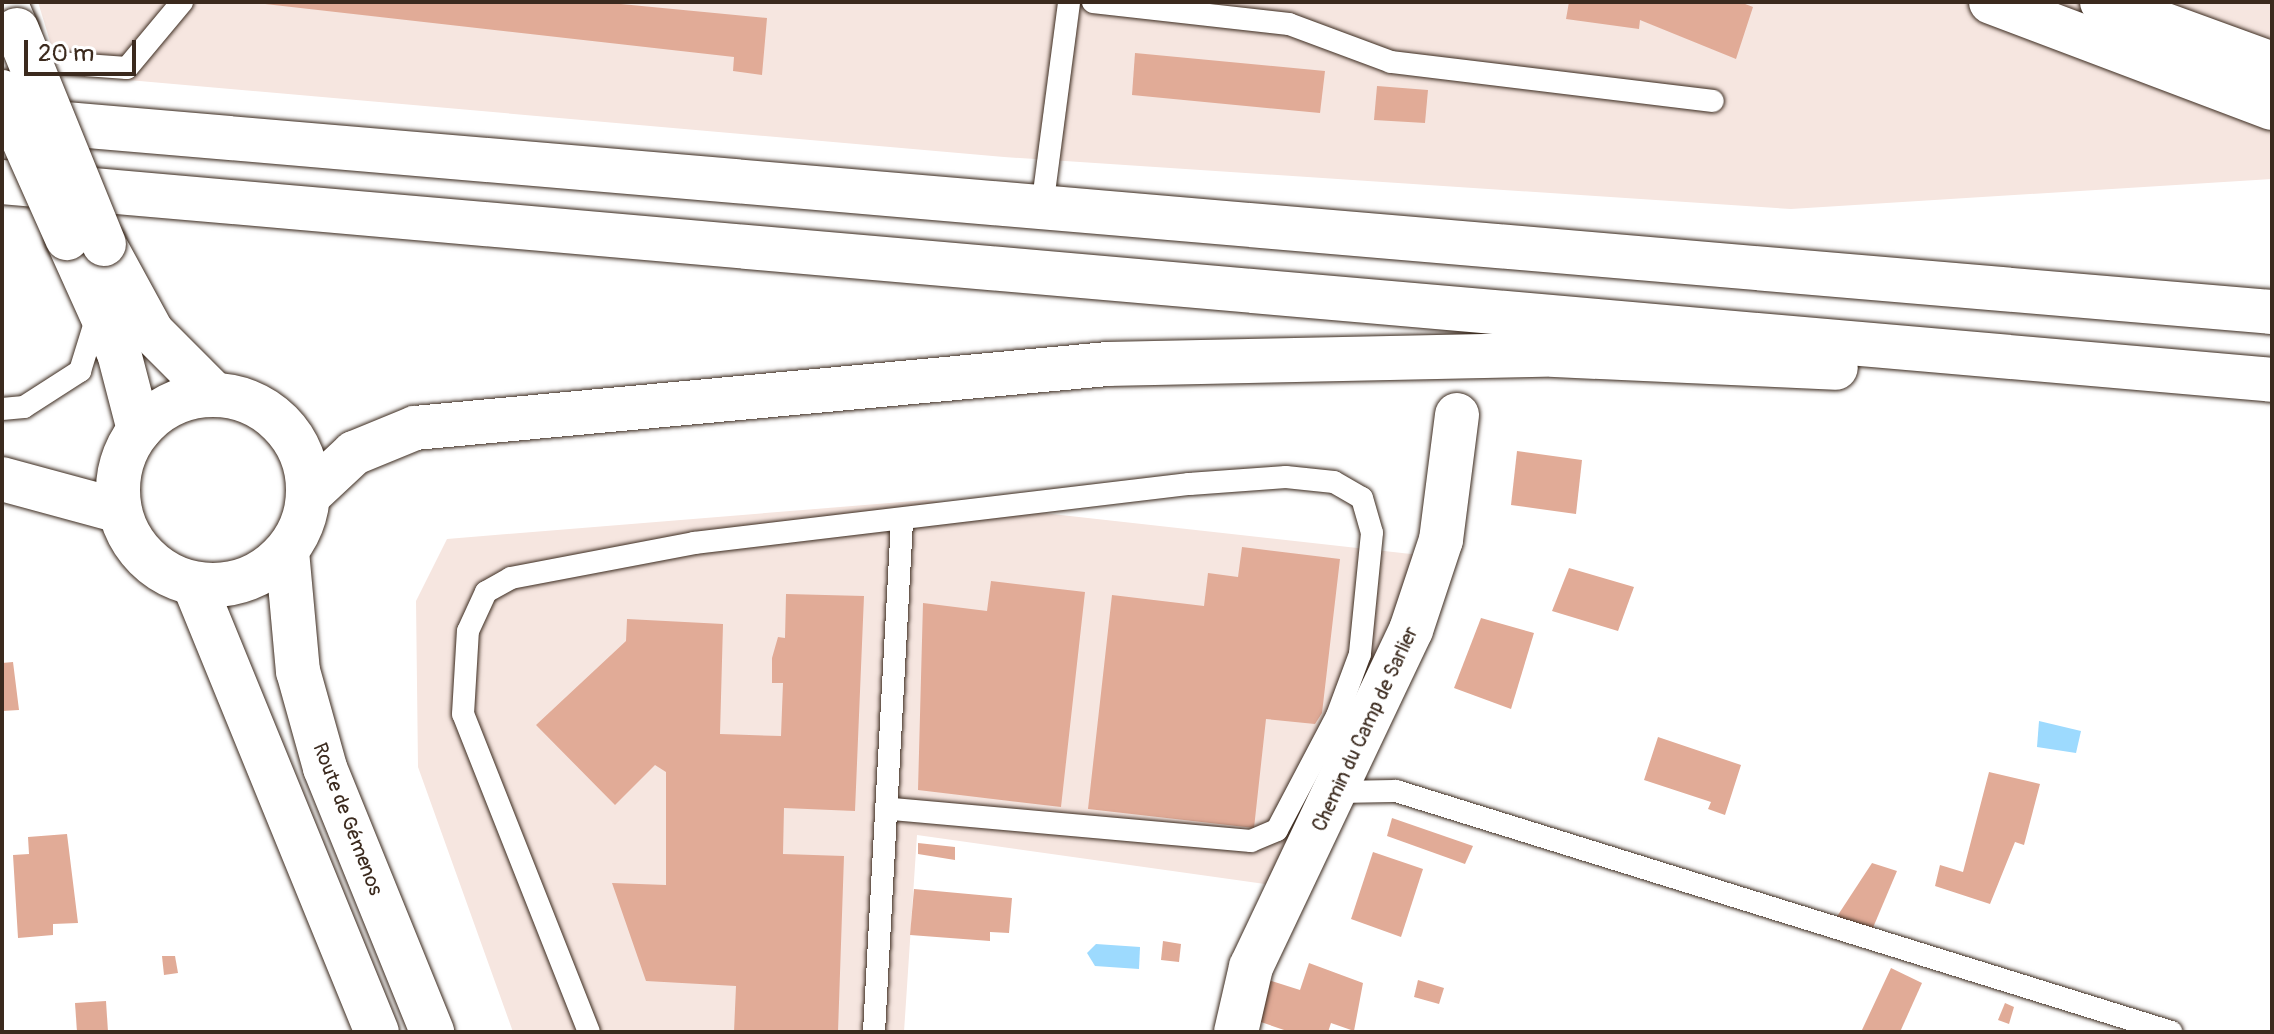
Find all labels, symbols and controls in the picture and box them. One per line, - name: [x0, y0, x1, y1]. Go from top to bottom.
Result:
- scale bar: [28, 24, 140, 74]
- text: 20 m: [38, 39, 94, 68]
- street label: Chemin du Camp de Sarlier: [1307, 623, 1423, 835]
- street label: Route de Gémenos: [308, 739, 388, 899]

